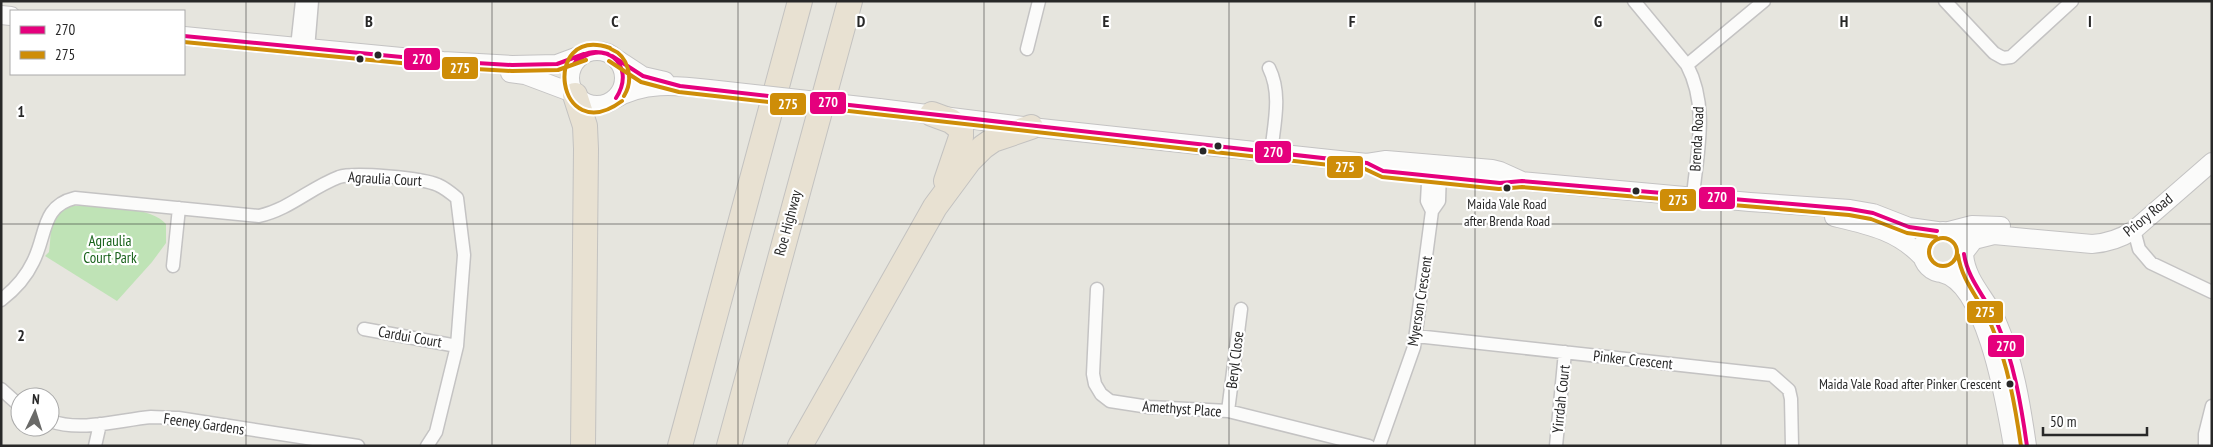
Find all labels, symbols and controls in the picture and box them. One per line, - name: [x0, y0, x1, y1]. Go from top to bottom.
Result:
- legend: [10, 10, 185, 75]
- text: B: [365, 11, 373, 31]
- text: C: [611, 11, 619, 31]
- text: D: [857, 11, 866, 31]
- text: E: [1103, 11, 1110, 31]
- text: F: [1349, 11, 1356, 31]
- text: G: [1594, 11, 1602, 31]
- text: H: [1840, 11, 1848, 31]
- text: I: [2088, 11, 2092, 31]
- text: 270: [55, 20, 76, 39]
- text: 275: [55, 45, 75, 64]
- line badge: 270: [403, 47, 441, 71]
- unlabelled marker: [373, 50, 383, 60]
- text: 270: [412, 50, 432, 68]
- unlabelled marker: [355, 54, 365, 64]
- line badge: 275: [441, 56, 479, 80]
- text: 275: [450, 59, 470, 77]
- line badge: 270: [809, 91, 847, 115]
- line badge: 275: [769, 92, 807, 116]
- text: 270: [818, 93, 838, 111]
- text: 275: [778, 95, 798, 113]
- text: 1: [17, 101, 25, 121]
- street label: Brenda Road: [1685, 106, 1708, 172]
- line badge: 270: [1254, 140, 1292, 164]
- unlabelled marker: [1213, 141, 1223, 151]
- text: 270: [1263, 143, 1283, 161]
- unlabelled marker: [1198, 146, 1208, 156]
- line badge: 275: [1326, 155, 1364, 179]
- text: 275: [1335, 158, 1355, 176]
- street label: Agraulia Court: [348, 167, 422, 190]
- marker: Maida Vale Road after Brenda Road: [1502, 183, 1512, 193]
- unlabelled marker: [1631, 186, 1641, 196]
- line badge: 270: [1698, 186, 1736, 210]
- street label: Roe Highway: [770, 188, 805, 258]
- line badge: 275: [1659, 188, 1697, 212]
- text: 270: [1707, 188, 1727, 206]
- street label: Priory Road: [2119, 189, 2176, 240]
- text: 275: [1668, 191, 1688, 209]
- place label: Maida Vale Road after Brenda Road: [1464, 195, 1550, 230]
- park label: Agraulia Court Park: [83, 231, 137, 267]
- street label: Myerson Crescent: [1403, 255, 1436, 347]
- line badge: 275: [1966, 300, 2004, 324]
- text: 275: [1975, 303, 1995, 321]
- street label: Cardui Court: [377, 322, 443, 351]
- text: 2: [17, 325, 25, 345]
- street label: Beryl Close: [1222, 330, 1247, 390]
- line badge: 270: [1987, 334, 2025, 358]
- text: 270: [1996, 337, 2016, 355]
- street label: Pinker Crescent: [1592, 346, 1674, 373]
- street label: Yirrdah Court: [1547, 364, 1574, 434]
- place label: Maida Vale Road after Pinker Crescent: [1819, 375, 2001, 393]
- marker: Maida Vale Road after Pinker Crescent: [2005, 379, 2015, 389]
- north arrow: [10, 387, 60, 437]
- text: N: [32, 390, 40, 408]
- street label: Amethyst Place: [1142, 396, 1222, 421]
- scale bar: [2043, 404, 2147, 436]
- street label: Feeney Gardens: [163, 408, 246, 439]
- text: 50 m: [2050, 412, 2076, 431]

